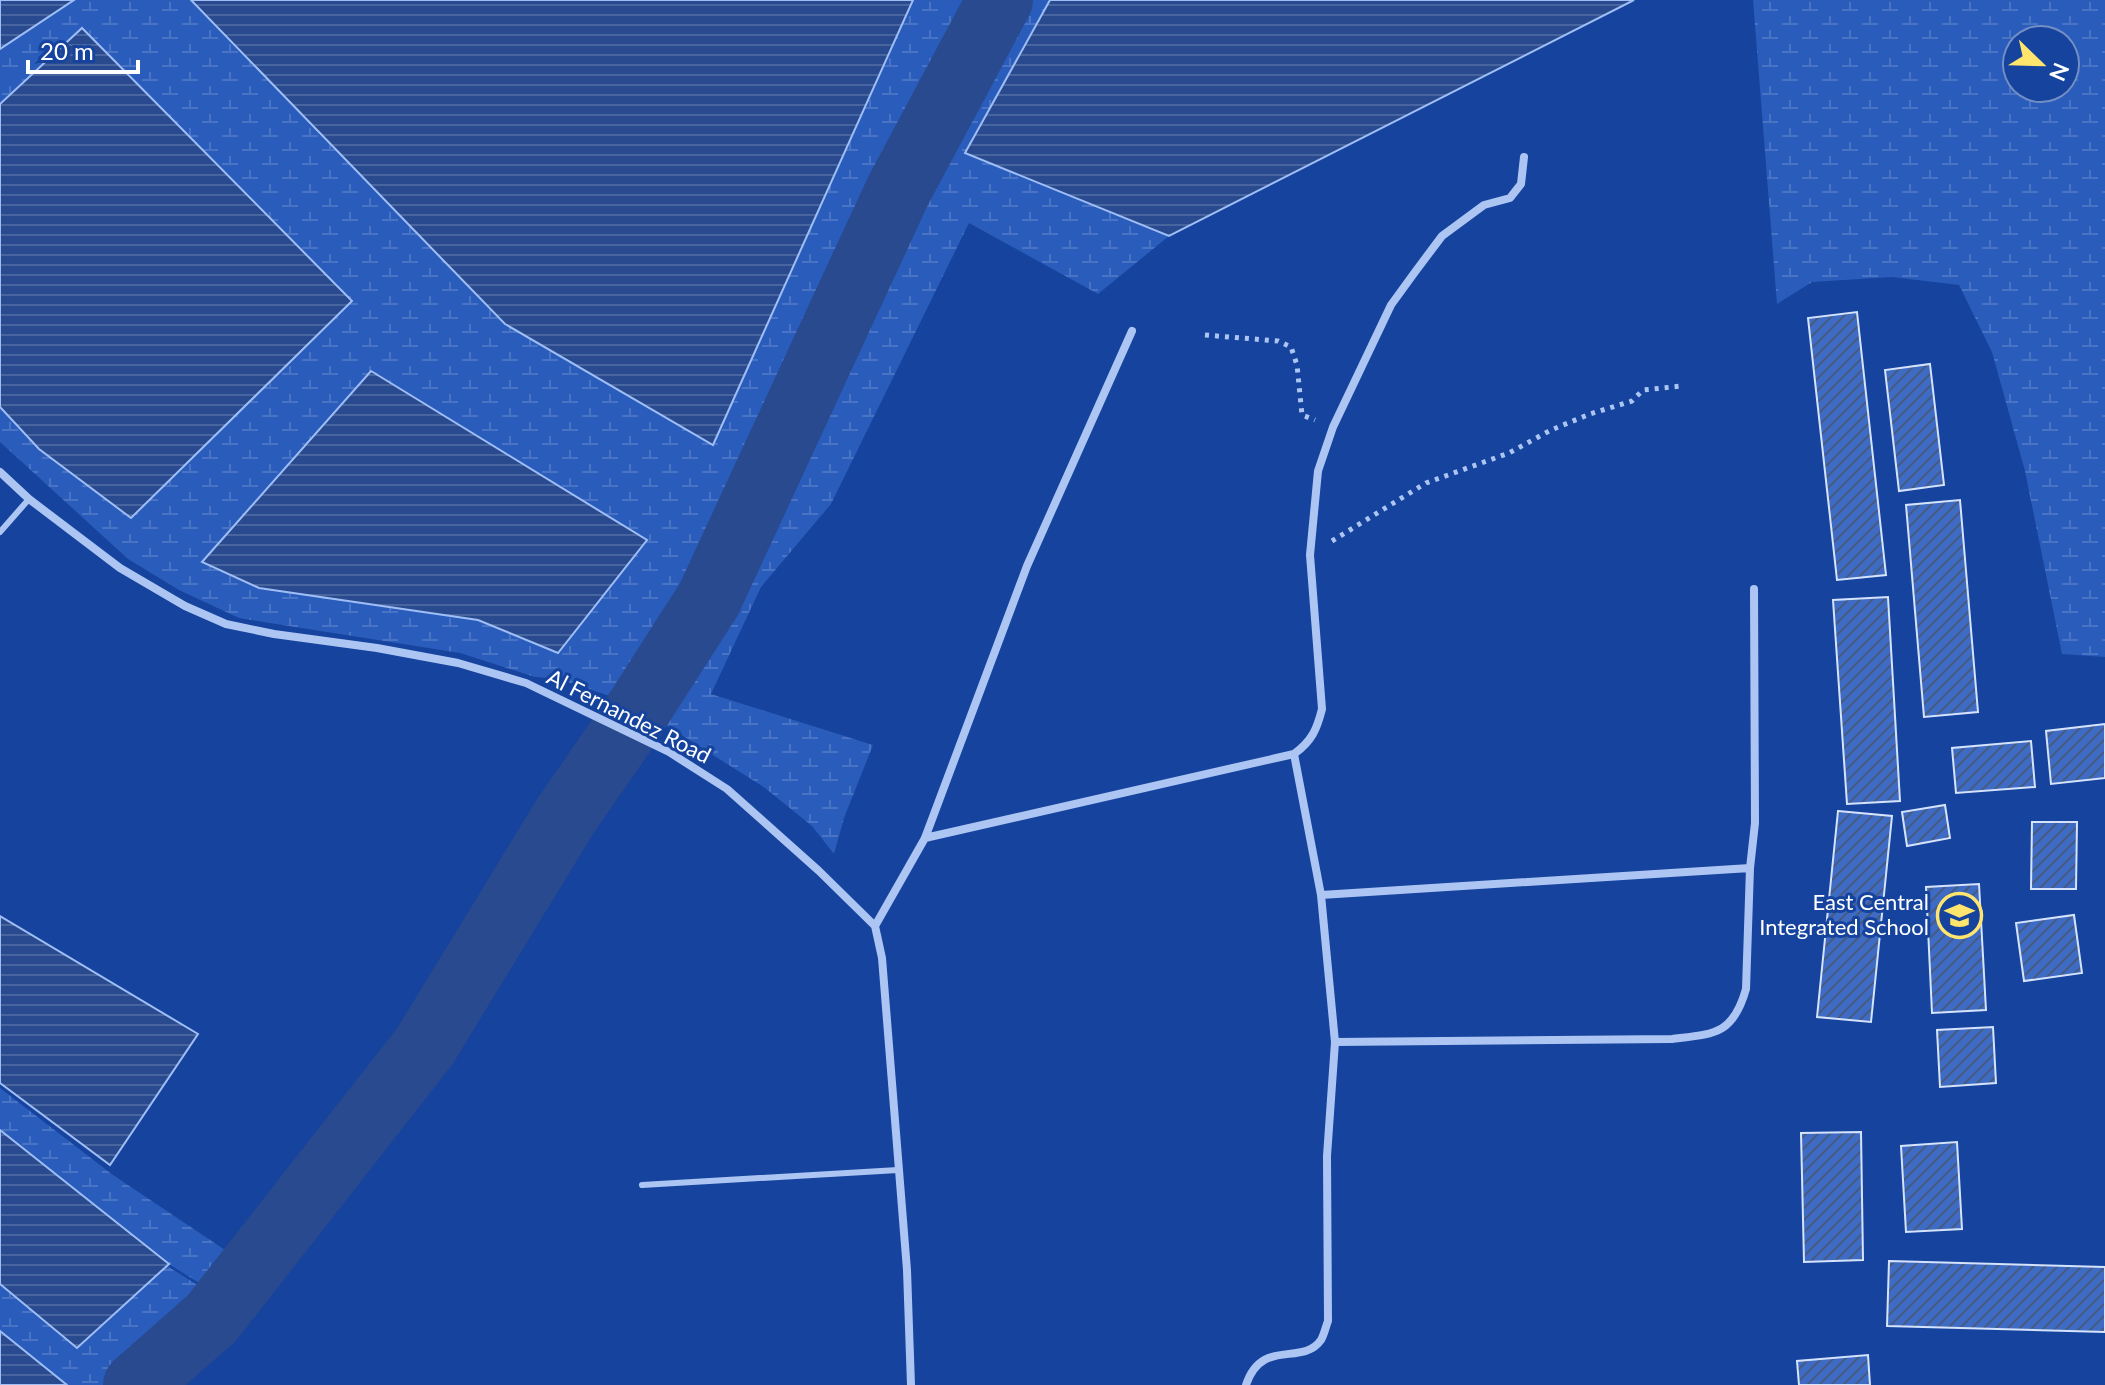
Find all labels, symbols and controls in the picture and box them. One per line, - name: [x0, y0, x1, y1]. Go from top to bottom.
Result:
- scale bar: [28, 24, 138, 74]
- north arrow: [2001, 24, 2081, 104]
- text: 20 m: [40, 36, 94, 65]
- text: N: [2044, 59, 2076, 85]
- street label: Al Fernandez Road: [543, 663, 716, 769]
- place label: East Central Integrated School: [1759, 888, 1929, 940]
- school or university icon: East Central Integrated School: [1936, 891, 1984, 939]

